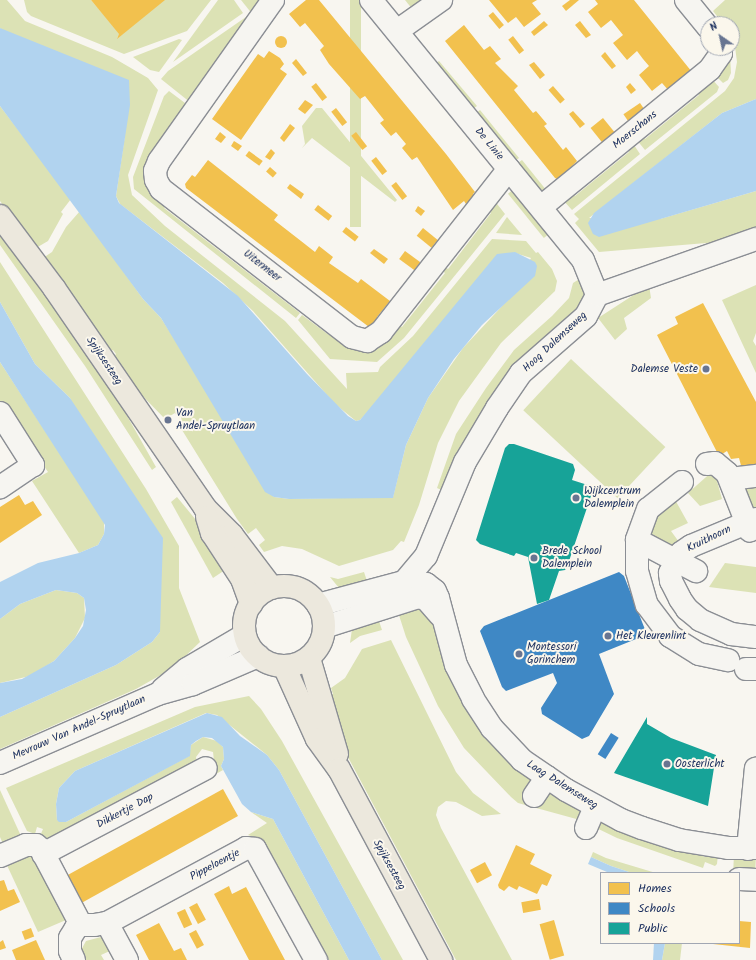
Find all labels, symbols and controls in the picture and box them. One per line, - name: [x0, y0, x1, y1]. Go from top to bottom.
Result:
- north arrow: [700, 16, 740, 56]
- text: N: [706, 17, 722, 36]
- street label: Moerschans: [610, 108, 660, 152]
- street label: De Linie: [472, 125, 506, 163]
- street label: Uitermeer: [240, 247, 284, 285]
- street label: Hoog Dalemseweg: [520, 309, 590, 375]
- street label: Spijksesteeg: [83, 334, 125, 388]
- place label: Dalemse Veste: [631, 362, 698, 376]
- marker: Dalemse Veste: [701, 364, 711, 374]
- place label: Van Andel-Spruytlaan: [176, 407, 255, 433]
- marker: Van Andel-Spruytlaan: [163, 415, 173, 425]
- place label: Wijkcentrum Dalemplein: [584, 485, 641, 511]
- marker: Wijkcentrum Dalemplein: [571, 493, 581, 503]
- street label: Kruithoorn: [685, 523, 733, 555]
- place label: Brede School Dalemplein: [542, 545, 602, 571]
- marker: Brede School Dalemplein: [529, 553, 539, 563]
- place label: Het Kleurenlint: [616, 629, 686, 643]
- marker: Het Kleurenlint: [603, 631, 613, 641]
- place label: Montessori Gorinchem: [527, 641, 576, 667]
- marker: Montessori Gorinchem: [514, 649, 524, 659]
- street label: Mevrouw Van Andel-Spruytlaan: [10, 693, 148, 763]
- place label: Oosterlicht: [675, 757, 725, 771]
- street label: Laag Dalemseweg: [524, 758, 600, 812]
- marker: Oosterlicht: [662, 759, 672, 769]
- street label: Dikkertje Dap: [94, 790, 156, 832]
- street label: Spijksesteeg: [370, 838, 408, 892]
- street label: Pippeloentje: [188, 846, 242, 884]
- legend: [600, 872, 740, 944]
- text: Homes: [638, 879, 672, 898]
- text: Schools: [638, 899, 675, 918]
- text: Public: [638, 919, 668, 938]

